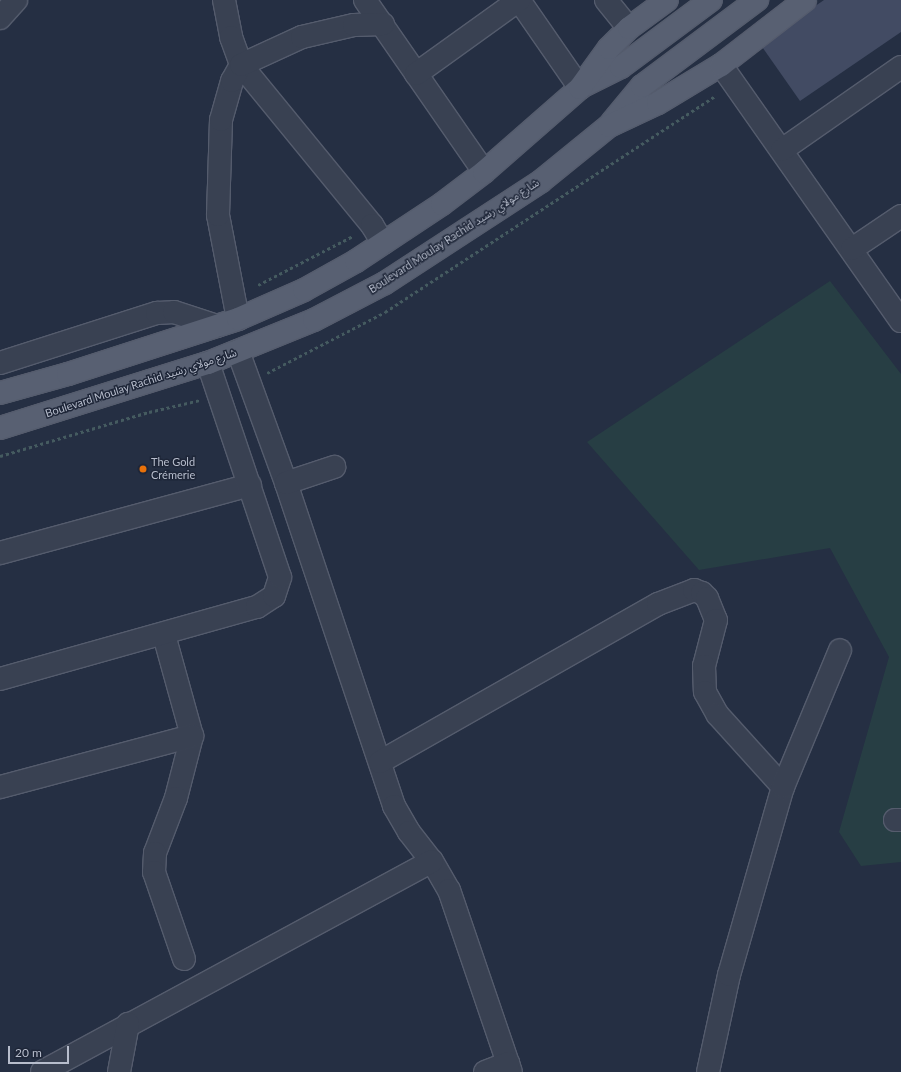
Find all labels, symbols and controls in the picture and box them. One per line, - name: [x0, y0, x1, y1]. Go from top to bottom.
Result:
- street label: Boulevard Moulay Rachid شارع مولاي رشيد: [366, 176, 542, 296]
- street label: Boulevard Moulay Rachid شارع مولاي رشيد: [44, 346, 238, 420]
- place label: The Gold Crémerie: [151, 456, 195, 482]
- marker: The Gold Crémerie: [138, 464, 148, 474]
- scale bar: [10, 1038, 71, 1064]
- text: 20 m: [15, 1045, 42, 1060]

